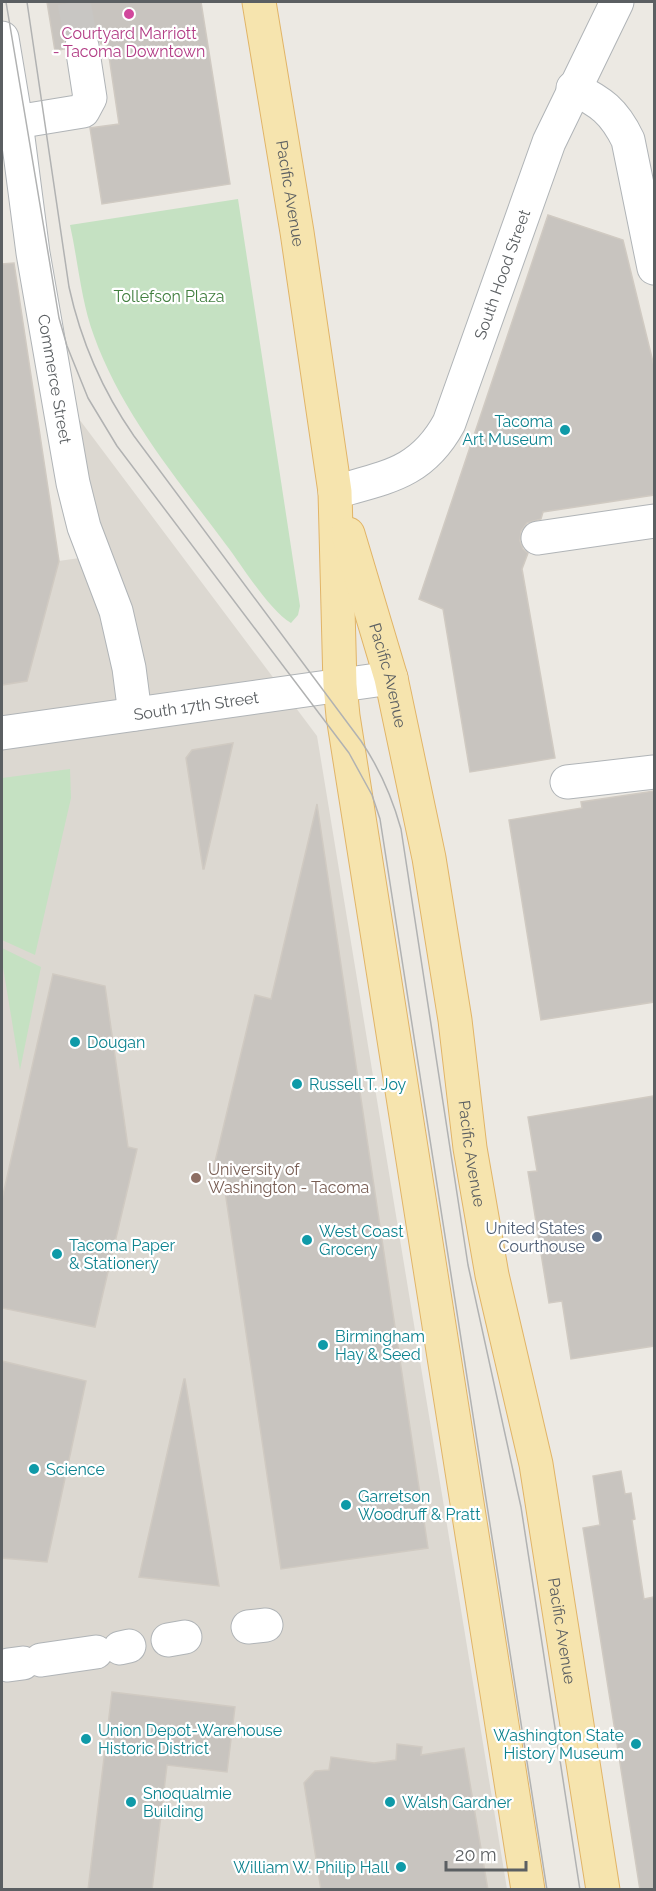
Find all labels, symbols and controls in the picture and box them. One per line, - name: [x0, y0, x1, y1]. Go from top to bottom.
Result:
- marker: Courtyard Marriott - Tacoma Downtown: [122, 7, 136, 21]
- place label: Courtyard Marriott - Tacoma Downtown: [53, 24, 205, 61]
- street label: Pacific Avenue: [272, 139, 308, 248]
- street label: South Hood Street: [470, 206, 534, 342]
- park label: Tollefson Plaza: [113, 287, 225, 306]
- street label: Commerce Street: [34, 313, 75, 446]
- place label: Tacoma Art Museum: [462, 412, 553, 449]
- marker: Tacoma Art Museum: [558, 423, 572, 437]
- street label: Pacific Avenue: [365, 621, 410, 729]
- street label: South 17th Street: [132, 688, 261, 724]
- place label: Dougan: [87, 1033, 145, 1052]
- marker: Dougan: [68, 1035, 82, 1049]
- place label: Russell T. Joy: [309, 1075, 407, 1094]
- marker: Russell T. Joy: [290, 1077, 304, 1091]
- street label: Pacific Avenue: [454, 1099, 489, 1208]
- place label: University of Washington - Tacoma: [208, 1160, 369, 1197]
- marker: University of Washington - Tacoma: [189, 1171, 203, 1185]
- place label: United States Courthouse: [486, 1219, 585, 1256]
- place label: West Coast Grocery: [319, 1222, 404, 1259]
- marker: United States Courthouse: [590, 1230, 604, 1244]
- marker: West Coast Grocery: [300, 1233, 314, 1247]
- place label: Tacoma Paper & Stationery: [69, 1236, 175, 1273]
- marker: Tacoma Paper & Stationery: [50, 1247, 64, 1261]
- place label: Birmingham Hay & Seed: [335, 1327, 425, 1364]
- marker: Birmingham Hay & Seed: [316, 1338, 330, 1352]
- place label: Science: [46, 1460, 105, 1479]
- marker: Science: [27, 1462, 41, 1476]
- place label: Garretson Woodruff & Pratt: [358, 1487, 481, 1524]
- marker: Garretson Woodruff & Pratt: [339, 1498, 353, 1512]
- street label: Pacific Avenue: [544, 1576, 579, 1685]
- place label: Union Depot-Warehouse Historic District: [98, 1721, 282, 1758]
- place label: Washington State History Museum: [493, 1726, 624, 1763]
- marker: Union Depot-Warehouse Historic District: [79, 1732, 93, 1746]
- marker: Washington State History Museum: [629, 1737, 643, 1751]
- place label: Snoqualmie Building: [143, 1784, 232, 1821]
- place label: Walsh Gardner: [402, 1793, 512, 1812]
- marker: Snoqualmie Building: [124, 1795, 138, 1809]
- marker: Walsh Gardner: [383, 1795, 397, 1809]
- scale bar: [446, 1834, 526, 1872]
- text: 20 m: [455, 1844, 497, 1865]
- place label: William W. Philip Hall: [233, 1858, 390, 1877]
- marker: William W. Philip Hall: [394, 1860, 408, 1874]

